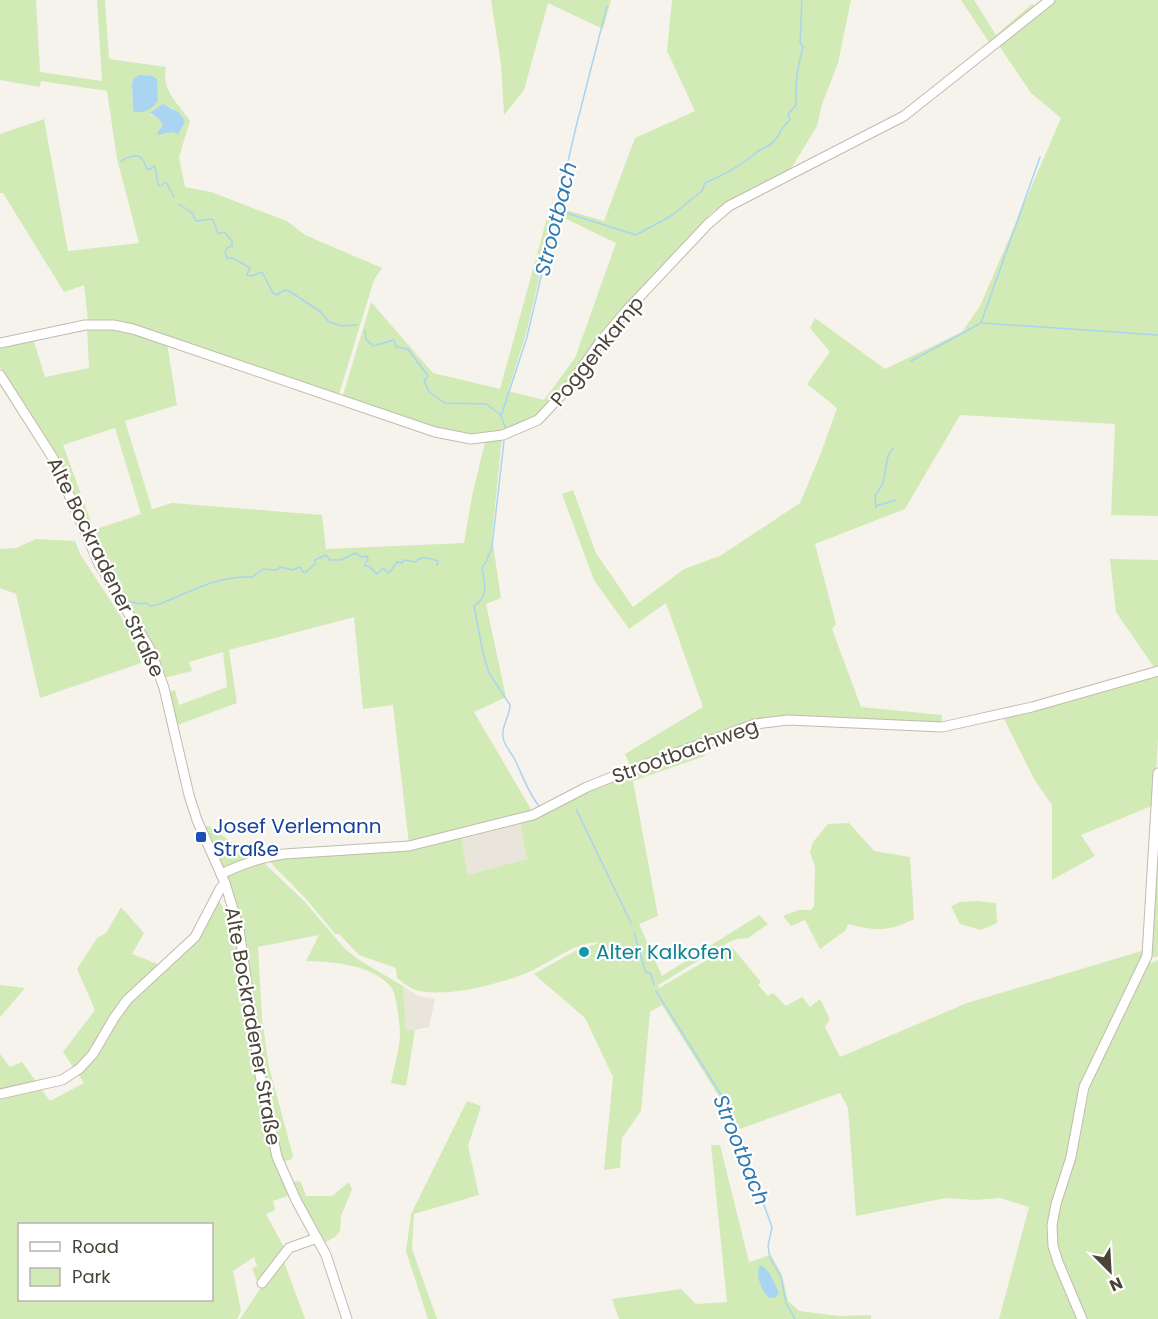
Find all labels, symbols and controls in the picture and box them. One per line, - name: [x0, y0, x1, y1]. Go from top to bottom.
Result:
- water label: Strootbach: [527, 159, 584, 279]
- street label: Poggenkamp: [544, 290, 650, 412]
- street label: Alte Bockradener Straße: [40, 452, 172, 682]
- street label: Strootbachweg: [608, 712, 762, 790]
- place label: Josef Verlemann Straße: [213, 812, 382, 863]
- marker: Josef Verlemann Straße: [194, 830, 208, 844]
- street label: Alte Bockradener Straße: [218, 904, 288, 1148]
- place label: Alter Kalkofen: [596, 938, 732, 966]
- marker: Alter Kalkofen: [577, 945, 591, 959]
- water label: Strootbach: [706, 1090, 777, 1209]
- legend: [18, 1223, 213, 1301]
- text: Road: [72, 1234, 119, 1259]
- north arrow: [1080, 1241, 1140, 1301]
- text: Park: [72, 1264, 111, 1289]
- text: N: [1106, 1271, 1126, 1297]

